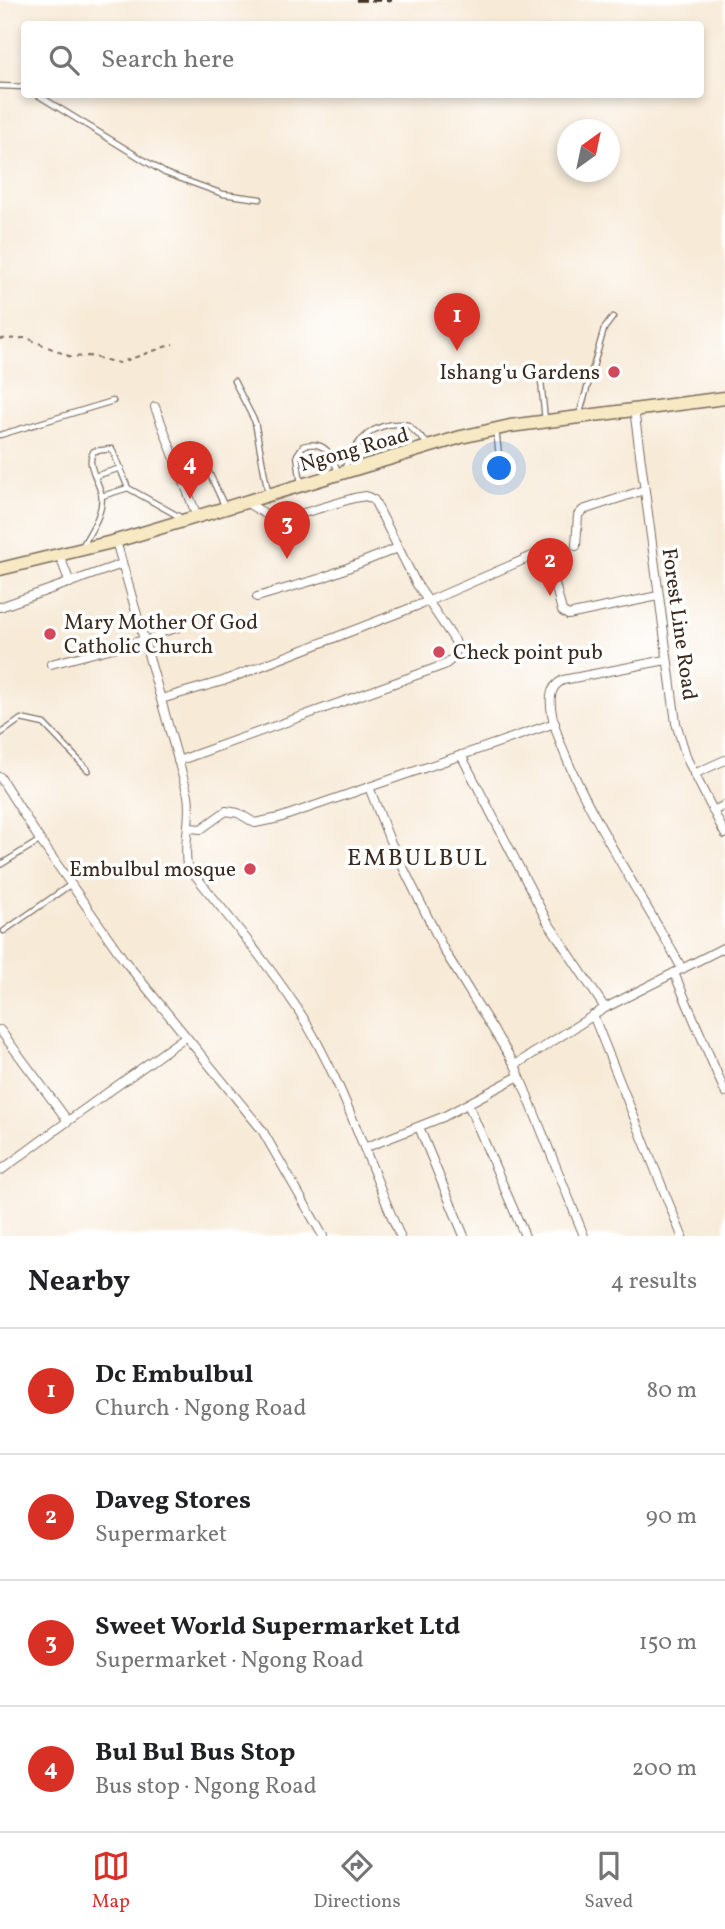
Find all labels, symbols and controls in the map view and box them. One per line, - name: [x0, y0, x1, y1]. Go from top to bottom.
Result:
- search box: [21, 21, 704, 98]
- icon: search: [45, 41, 83, 79]
- text: Search here: [101, 42, 234, 78]
- north arrow: [557, 119, 620, 182]
- pin: 1: [434, 293, 480, 351]
- place label: Ishang'u Gardens: [440, 359, 600, 388]
- marker: Ishang'u Gardens: [606, 364, 622, 380]
- street label: Ngong Road: [296, 421, 412, 480]
- pin: 4: [167, 441, 213, 499]
- your location: [482, 451, 516, 485]
- pin: 3: [264, 501, 310, 559]
- pin: 2: [527, 538, 573, 596]
- street label: Forest Line Road: [653, 546, 704, 702]
- place label: Mary Mother Of God Catholic Church: [64, 609, 258, 662]
- marker: Mary Mother Of God Catholic Church: [42, 626, 58, 642]
- place label: Check point pub: [453, 639, 603, 668]
- marker: Check point pub: [431, 644, 447, 660]
- district label: EMBULBUL: [347, 842, 489, 876]
- place label: Embulbul mosque: [69, 856, 236, 885]
- marker: Embulbul mosque: [242, 861, 258, 877]
- text: Nearby: [28, 1261, 130, 1303]
- text: 4 results: [611, 1266, 697, 1298]
- text: Dc Embulbul: [95, 1357, 253, 1393]
- text: 1: [46, 1375, 56, 1407]
- text: 80 m: [647, 1375, 697, 1407]
- text: Church · Ngong Road: [95, 1393, 307, 1425]
- text: Daveg Stores: [95, 1483, 251, 1519]
- text: 2: [45, 1501, 57, 1533]
- text: 90 m: [646, 1501, 697, 1533]
- text: Supermarket: [95, 1519, 227, 1551]
- text: Sweet World Supermarket Ltd: [95, 1609, 460, 1645]
- text: 3: [45, 1627, 57, 1659]
- text: 150 m: [639, 1627, 697, 1659]
- text: Supermarket · Ngong Road: [95, 1645, 364, 1677]
- text: Bul Bul Bus Stop: [95, 1735, 295, 1771]
- text: 4: [44, 1753, 58, 1785]
- text: 200 m: [632, 1753, 697, 1785]
- text: Bus stop · Ngong Road: [95, 1771, 317, 1803]
- tab: Map: [92, 1847, 130, 1915]
- tab: Directions: [314, 1847, 401, 1915]
- tab: Saved: [584, 1847, 633, 1915]

